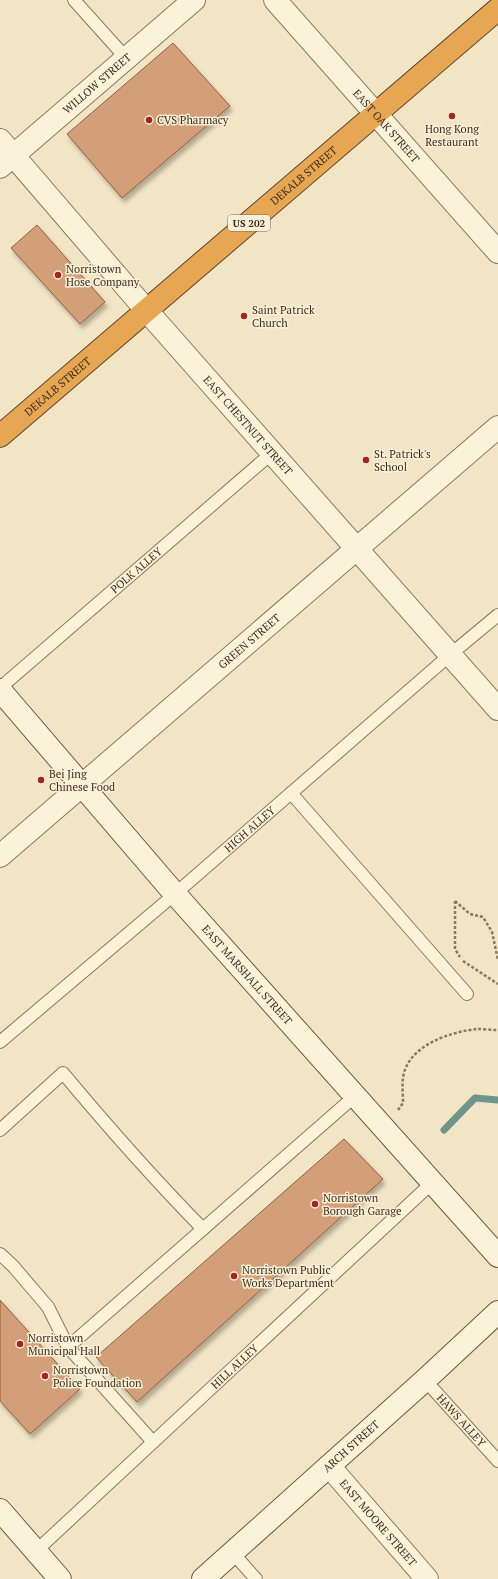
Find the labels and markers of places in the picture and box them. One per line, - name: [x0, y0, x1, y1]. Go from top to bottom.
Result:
- marker: Hong Kong Restaurant: [447, 111, 457, 121]
- place label: CVS Pharmacy: [157, 113, 229, 127]
- marker: CVS Pharmacy: [144, 115, 154, 125]
- place label: Hong Kong Restaurant: [425, 122, 479, 149]
- place label: Norristown Hose Company: [66, 262, 140, 289]
- marker: Norristown Hose Company: [53, 270, 63, 280]
- place label: Saint Patrick Church: [252, 303, 315, 330]
- marker: Saint Patrick Church: [239, 311, 249, 321]
- place label: St. Patrick's School: [374, 447, 431, 474]
- marker: St. Patrick's School: [361, 455, 371, 465]
- place label: Bei Jing Chinese Food: [49, 767, 115, 794]
- marker: Bei Jing Chinese Food: [36, 775, 46, 785]
- place label: Norristown Borough Garage: [323, 1191, 402, 1218]
- marker: Norristown Borough Garage: [310, 1199, 320, 1209]
- place label: Norristown Public Works Department: [242, 1263, 334, 1290]
- marker: Norristown Public Works Department: [229, 1271, 239, 1281]
- place label: Norristown Municipal Hall: [28, 1331, 100, 1358]
- marker: Norristown Municipal Hall: [15, 1339, 25, 1349]
- place label: Norristown Police Foundation: [53, 1363, 142, 1390]
- marker: Norristown Police Foundation: [40, 1371, 50, 1381]

